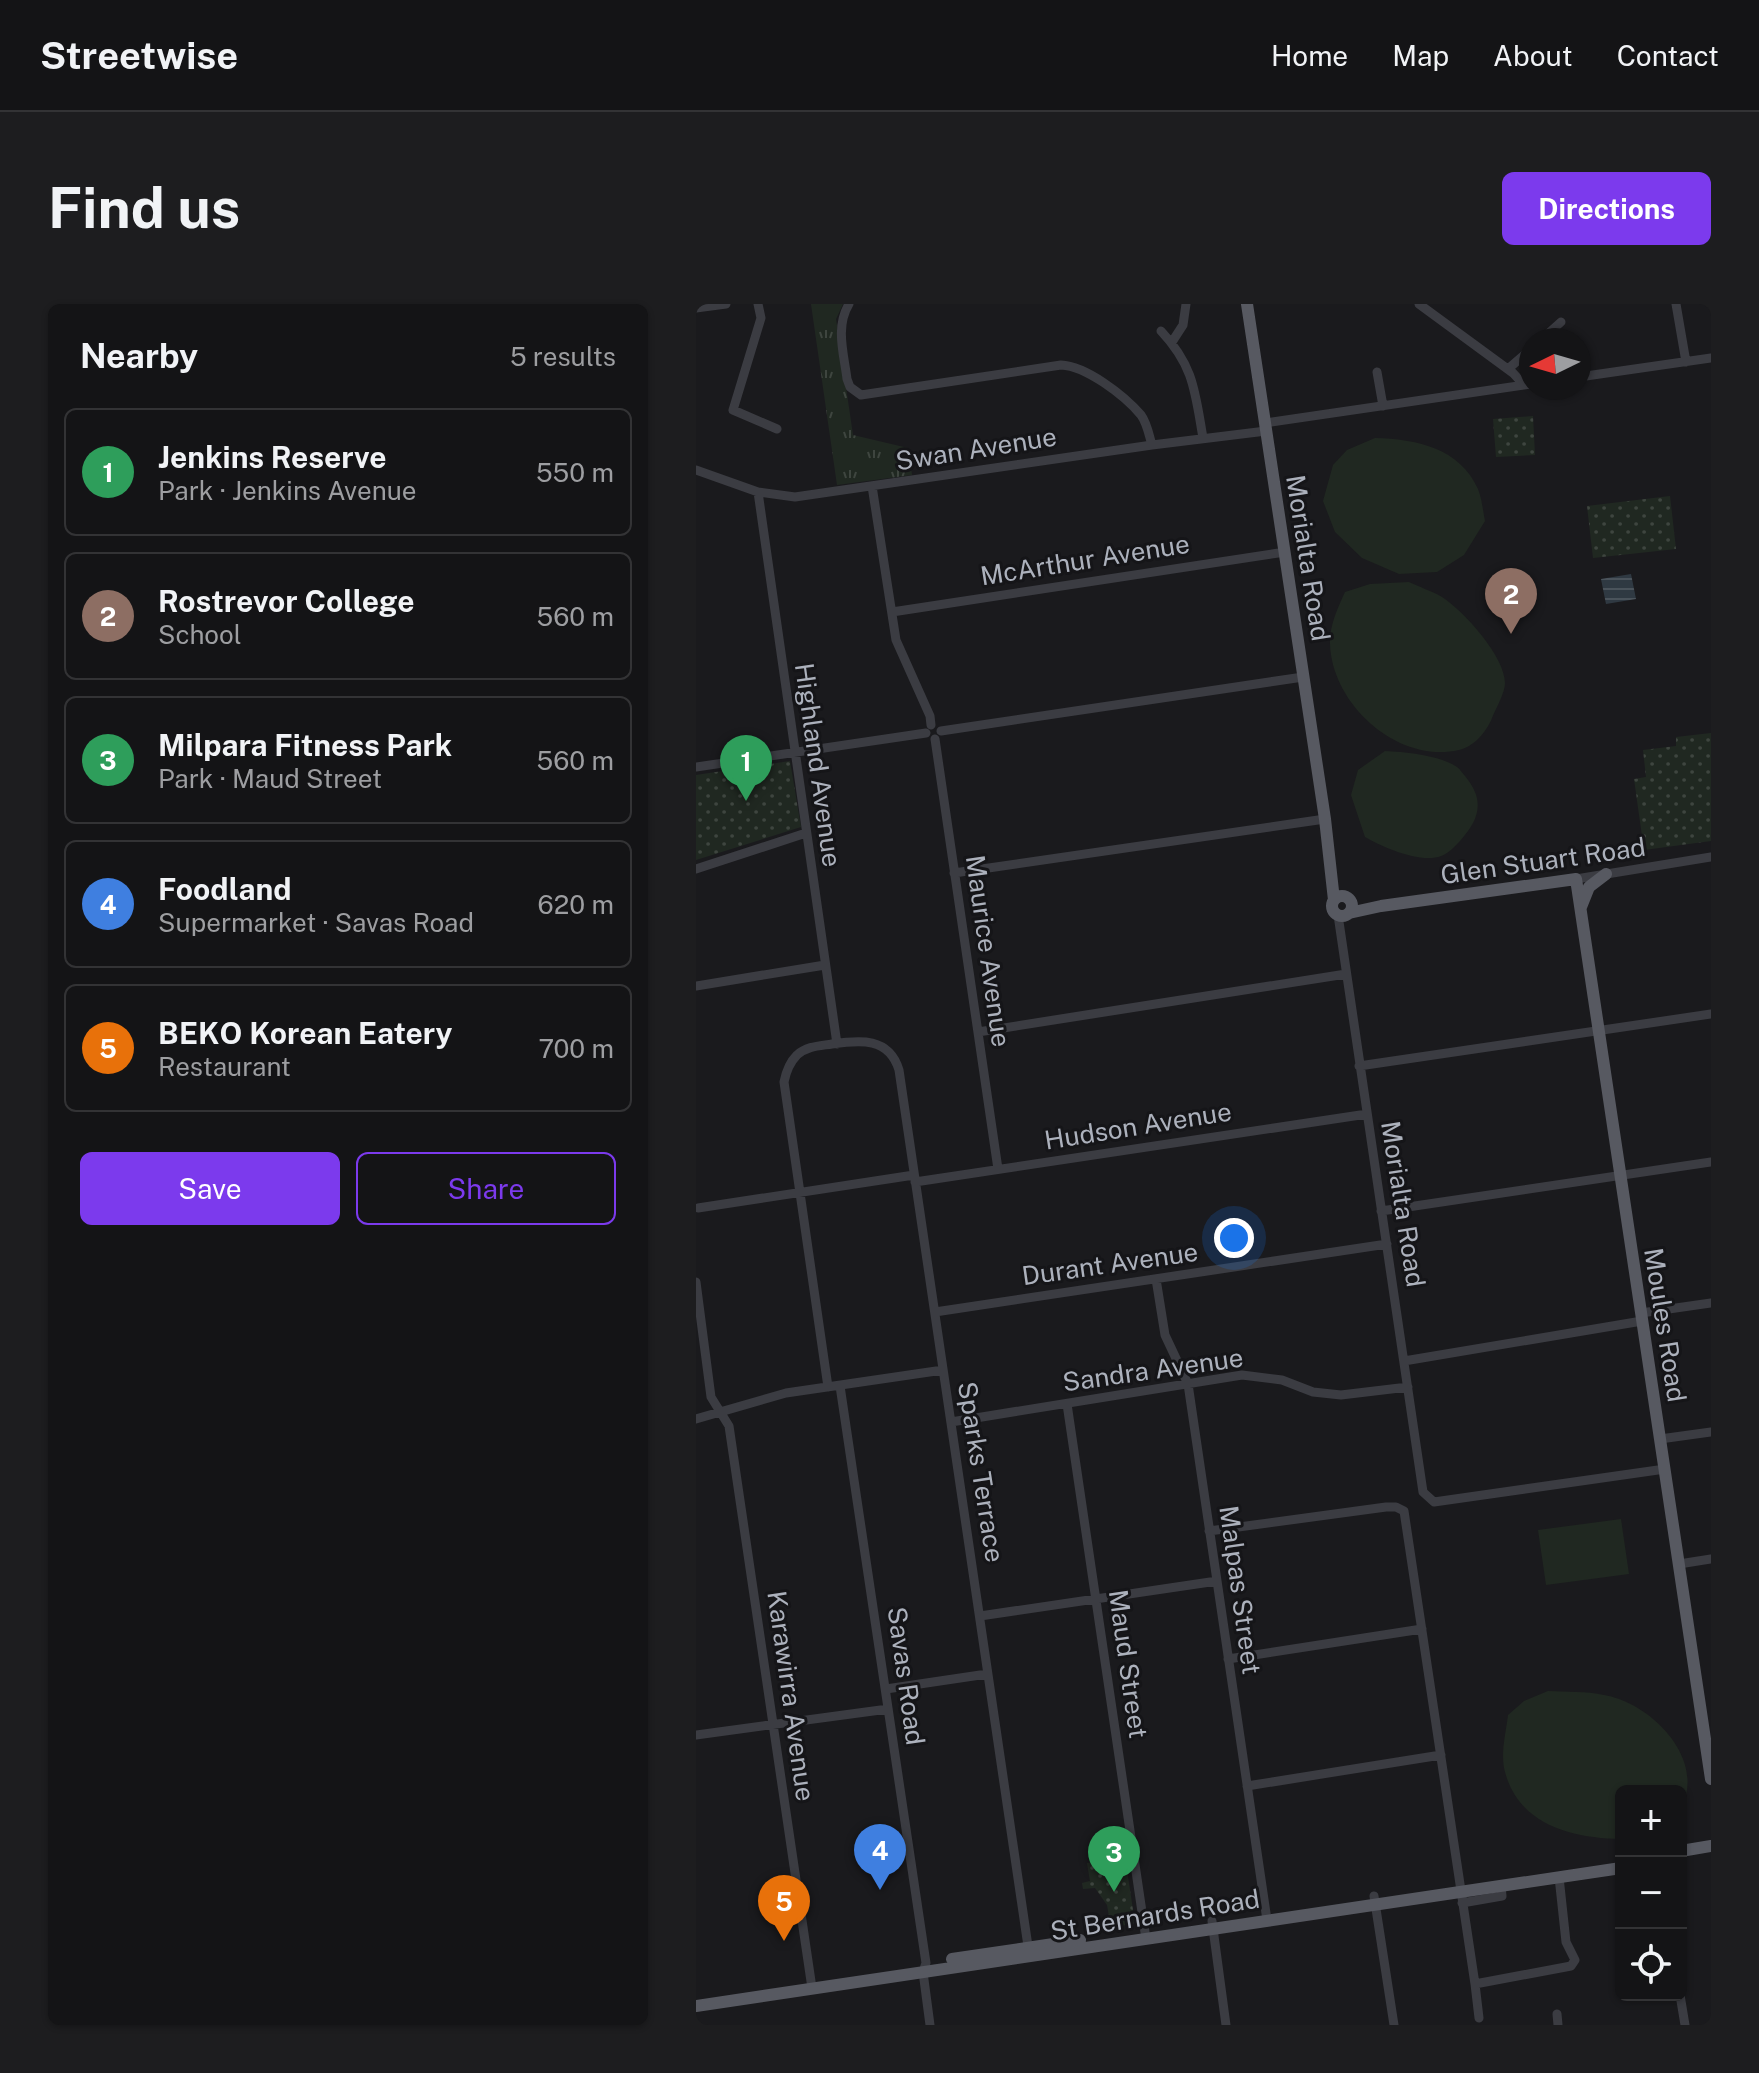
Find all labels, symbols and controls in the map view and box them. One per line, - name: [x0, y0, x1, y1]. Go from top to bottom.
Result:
- text: Streetwise: [40, 33, 238, 78]
- text: Home: [1271, 39, 1348, 72]
- text: Map: [1392, 39, 1449, 72]
- text: About: [1493, 39, 1573, 72]
- text: Contact: [1617, 39, 1719, 72]
- button: Directions: [1502, 172, 1711, 245]
- text: Find us: [48, 175, 240, 241]
- north arrow: [1519, 328, 1591, 400]
- text: Nearby: [80, 336, 198, 376]
- text: 5 results: [510, 341, 616, 372]
- street label: Swan Avenue: [893, 420, 1059, 477]
- text: Jenkins Reserve: [158, 439, 386, 475]
- text: 1: [102, 457, 114, 488]
- text: 550 m: [536, 457, 614, 488]
- street label: Morialta Road: [1280, 473, 1337, 643]
- text: Park · Jenkins Avenue: [158, 475, 416, 506]
- street label: McArthur Avenue: [978, 528, 1192, 591]
- pin: 2: [1485, 568, 1537, 634]
- text: Rostrevor College: [158, 583, 415, 619]
- text: 2: [100, 601, 116, 632]
- text: 560 m: [537, 601, 614, 632]
- text: School: [158, 619, 242, 650]
- street label: Highland Avenue: [789, 661, 848, 869]
- text: Milpara Fitness Park: [158, 727, 452, 763]
- pin: 1: [720, 735, 772, 801]
- text: 3: [99, 745, 117, 776]
- text: 560 m: [537, 745, 614, 776]
- text: Park · Maud Street: [158, 763, 382, 794]
- street label: Glen Stuart Road: [1439, 831, 1647, 890]
- street label: Maurice Avenue: [960, 853, 1017, 1049]
- text: Foodland: [158, 871, 291, 907]
- text: 4: [99, 889, 117, 920]
- text: 620 m: [538, 889, 614, 920]
- text: Supermarket · Savas Road: [158, 907, 474, 938]
- text: BEKO Korean Eatery: [158, 1015, 452, 1051]
- text: 5: [99, 1033, 117, 1064]
- text: 700 m: [538, 1033, 614, 1064]
- text: Restaurant: [158, 1051, 291, 1082]
- street label: Hudson Avenue: [1042, 1095, 1234, 1156]
- street label: Morialta Road: [1375, 1119, 1432, 1289]
- button: Save: [80, 1152, 340, 1225]
- button: Share: [356, 1152, 616, 1225]
- your location: [1214, 1218, 1254, 1258]
- street label: Durant Avenue: [1020, 1236, 1200, 1291]
- street label: Moules Road: [1638, 1246, 1693, 1404]
- street label: Sandra Avenue: [1061, 1341, 1245, 1398]
- street label: Sparks Terrace: [952, 1379, 1011, 1564]
- street label: Malpas Street: [1213, 1504, 1268, 1676]
- street label: Maud Street: [1103, 1587, 1154, 1740]
- street label: Karawirra Avenue: [761, 1589, 822, 1803]
- street label: Savas Road: [881, 1605, 932, 1747]
- map controls: [1615, 1785, 1687, 2001]
- button: +: [1615, 1785, 1687, 1857]
- pin: 4: [854, 1824, 906, 1890]
- pin: 3: [1088, 1826, 1140, 1892]
- button: −: [1615, 1857, 1687, 1929]
- pin: 5: [758, 1875, 810, 1941]
- street label: St Bernards Road: [1048, 1883, 1262, 1946]
- button: locate: [1615, 1929, 1687, 2001]

